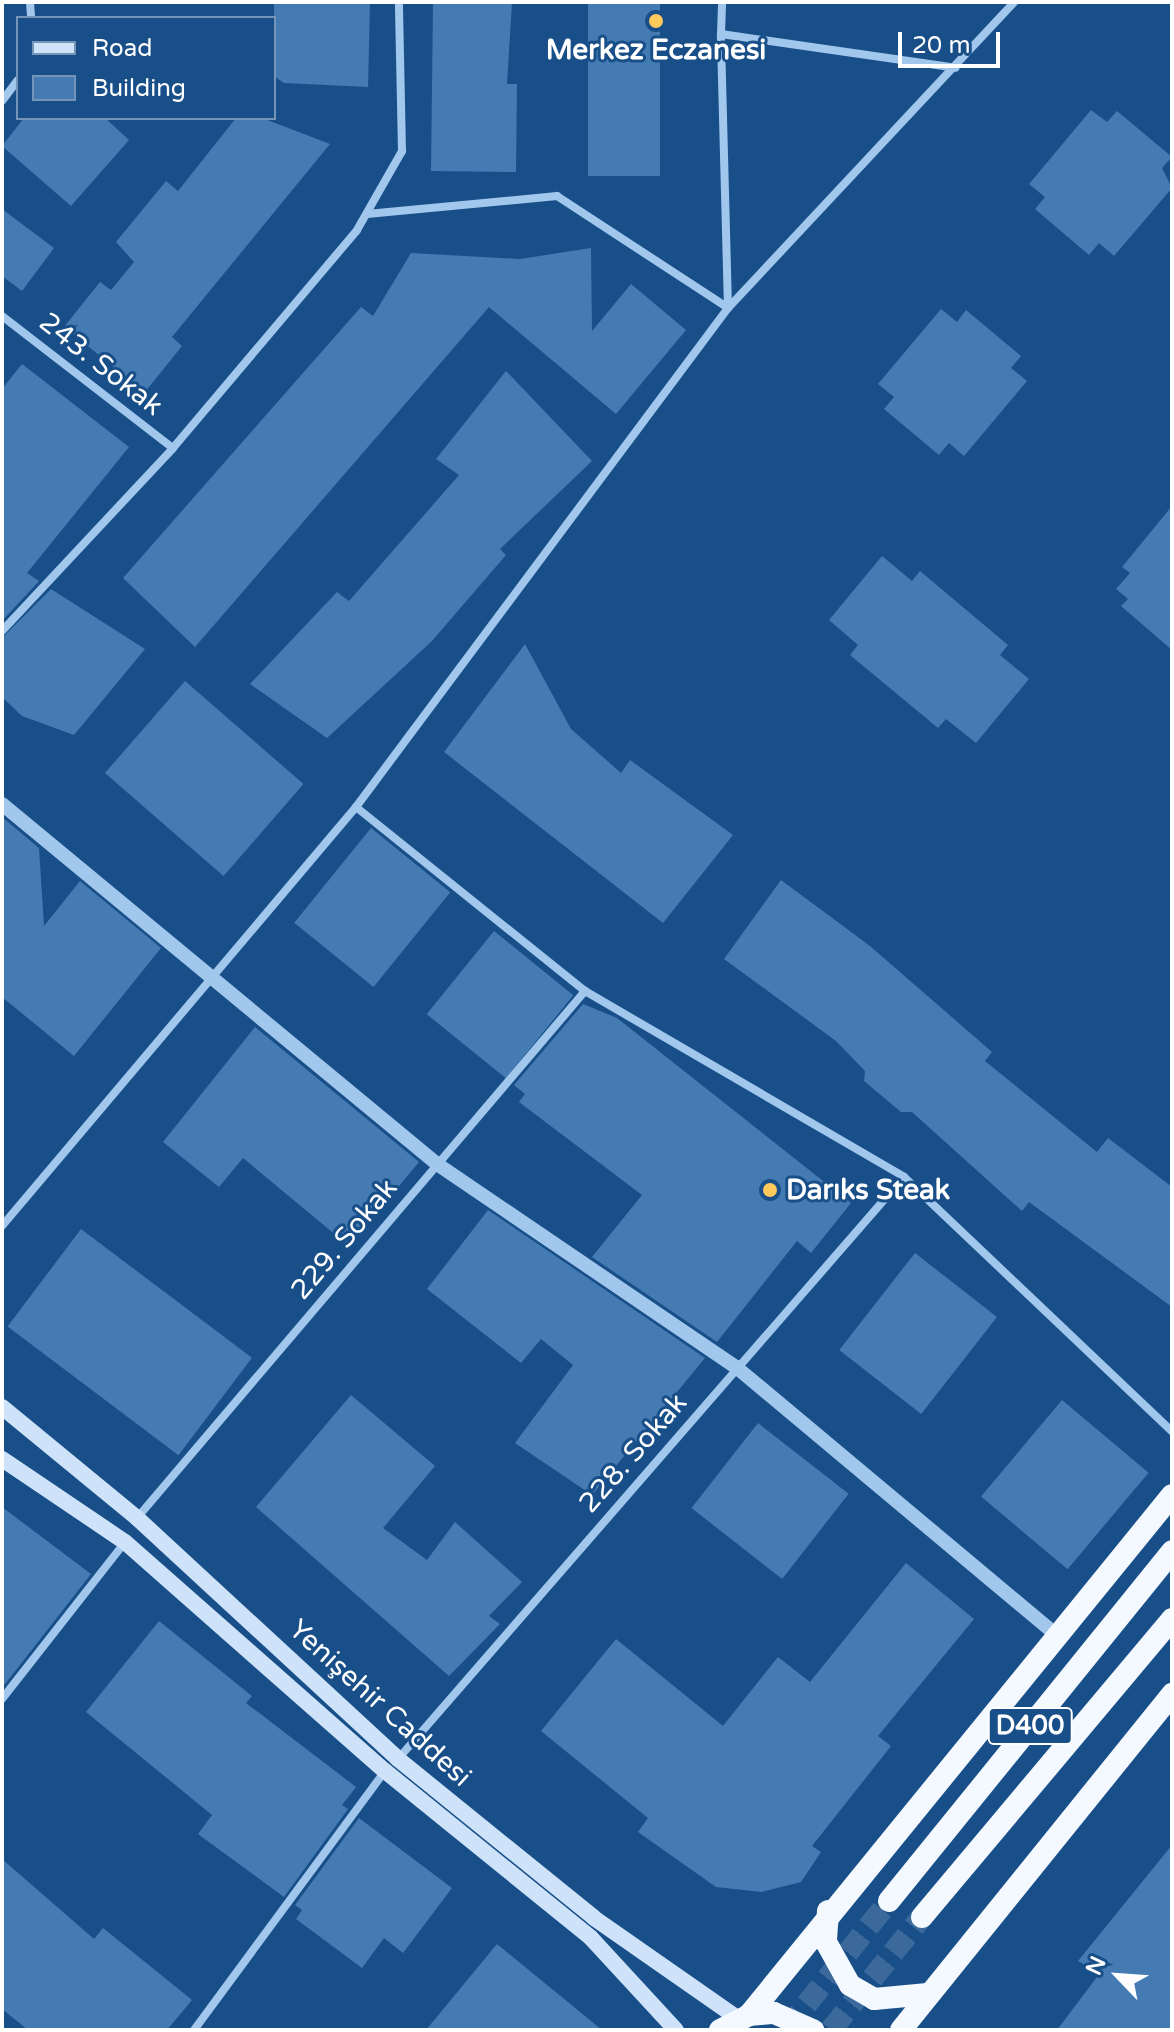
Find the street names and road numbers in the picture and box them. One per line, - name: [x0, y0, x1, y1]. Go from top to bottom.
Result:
- street label: 243. Sokak: [33, 305, 169, 423]
- street label: 229. Sokak: [284, 1172, 404, 1306]
- street label: 228. Sokak: [572, 1386, 694, 1520]
- street label: Yenişehir Caddesi: [282, 1612, 478, 1794]
- road number: D400: [986, 1704, 1074, 1748]

